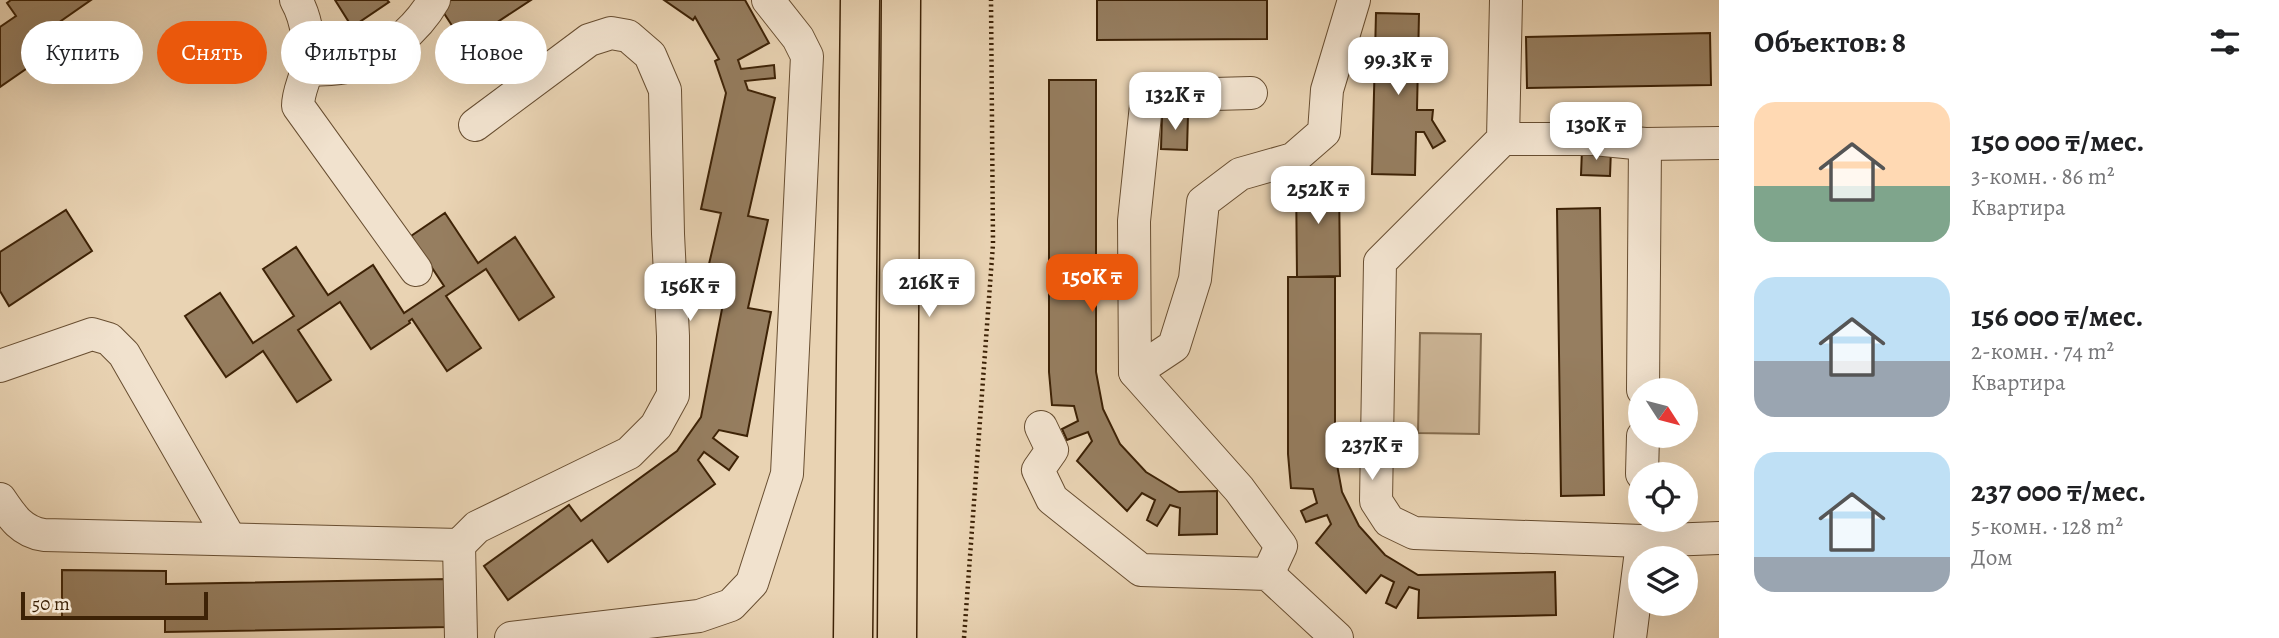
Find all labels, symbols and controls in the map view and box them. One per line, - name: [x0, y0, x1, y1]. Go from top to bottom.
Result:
- chip: Купить: [21, 21, 143, 84]
- chip: Снять: [157, 21, 267, 84]
- chip: Фильтры: [281, 21, 421, 84]
- chip: Новое: [435, 21, 547, 84]
- text: Объектов: 8: [1754, 22, 1906, 62]
- icon: filters: [2206, 23, 2244, 61]
- pin: 99.3K ₸: [1333, 38, 1463, 97]
- text: 99.3K ₸: [1364, 44, 1432, 75]
- pin: 132K ₸: [1118, 72, 1232, 132]
- text: 132K ₸: [1145, 79, 1205, 110]
- pin: 130K ₸: [1539, 102, 1653, 162]
- text: 130K ₸: [1566, 109, 1626, 140]
- text: 150 000 ₸/мес.: [1971, 121, 2145, 161]
- icon: home: [1810, 130, 1894, 214]
- text: 3-комн. · 86 m²: [1971, 161, 2114, 192]
- pin: 252K ₸: [1261, 166, 1375, 226]
- text: 252K ₸: [1287, 173, 1349, 204]
- text: Квартира: [1971, 192, 2066, 223]
- pin: 150K ₸: [1035, 254, 1149, 314]
- pin: 216K ₸: [872, 260, 986, 319]
- text: 150K ₸: [1062, 261, 1122, 292]
- pin: 156K ₸: [633, 264, 747, 323]
- text: 216K ₸: [899, 266, 959, 297]
- text: 156K ₸: [660, 270, 720, 301]
- text: 156 000 ₸/мес.: [1971, 296, 2144, 336]
- icon: home: [1810, 305, 1894, 389]
- text: 2-комн. · 74 m²: [1971, 336, 2114, 367]
- text: Квартира: [1971, 367, 2066, 398]
- north arrow: [1628, 378, 1698, 448]
- map controls: [1628, 378, 1698, 616]
- pin: 237K ₸: [1315, 422, 1429, 482]
- text: 237K ₸: [1341, 429, 1403, 460]
- button: locate: [1628, 462, 1698, 532]
- text: 237 000 ₸/мес.: [1971, 471, 2146, 511]
- icon: home: [1810, 480, 1894, 564]
- text: 5-комн. · 128 m²: [1971, 511, 2123, 542]
- text: Дом: [1971, 542, 2013, 573]
- button: layers: [1628, 546, 1698, 616]
- scale bar: [21, 589, 208, 621]
- text: 50 m: [32, 591, 70, 617]

